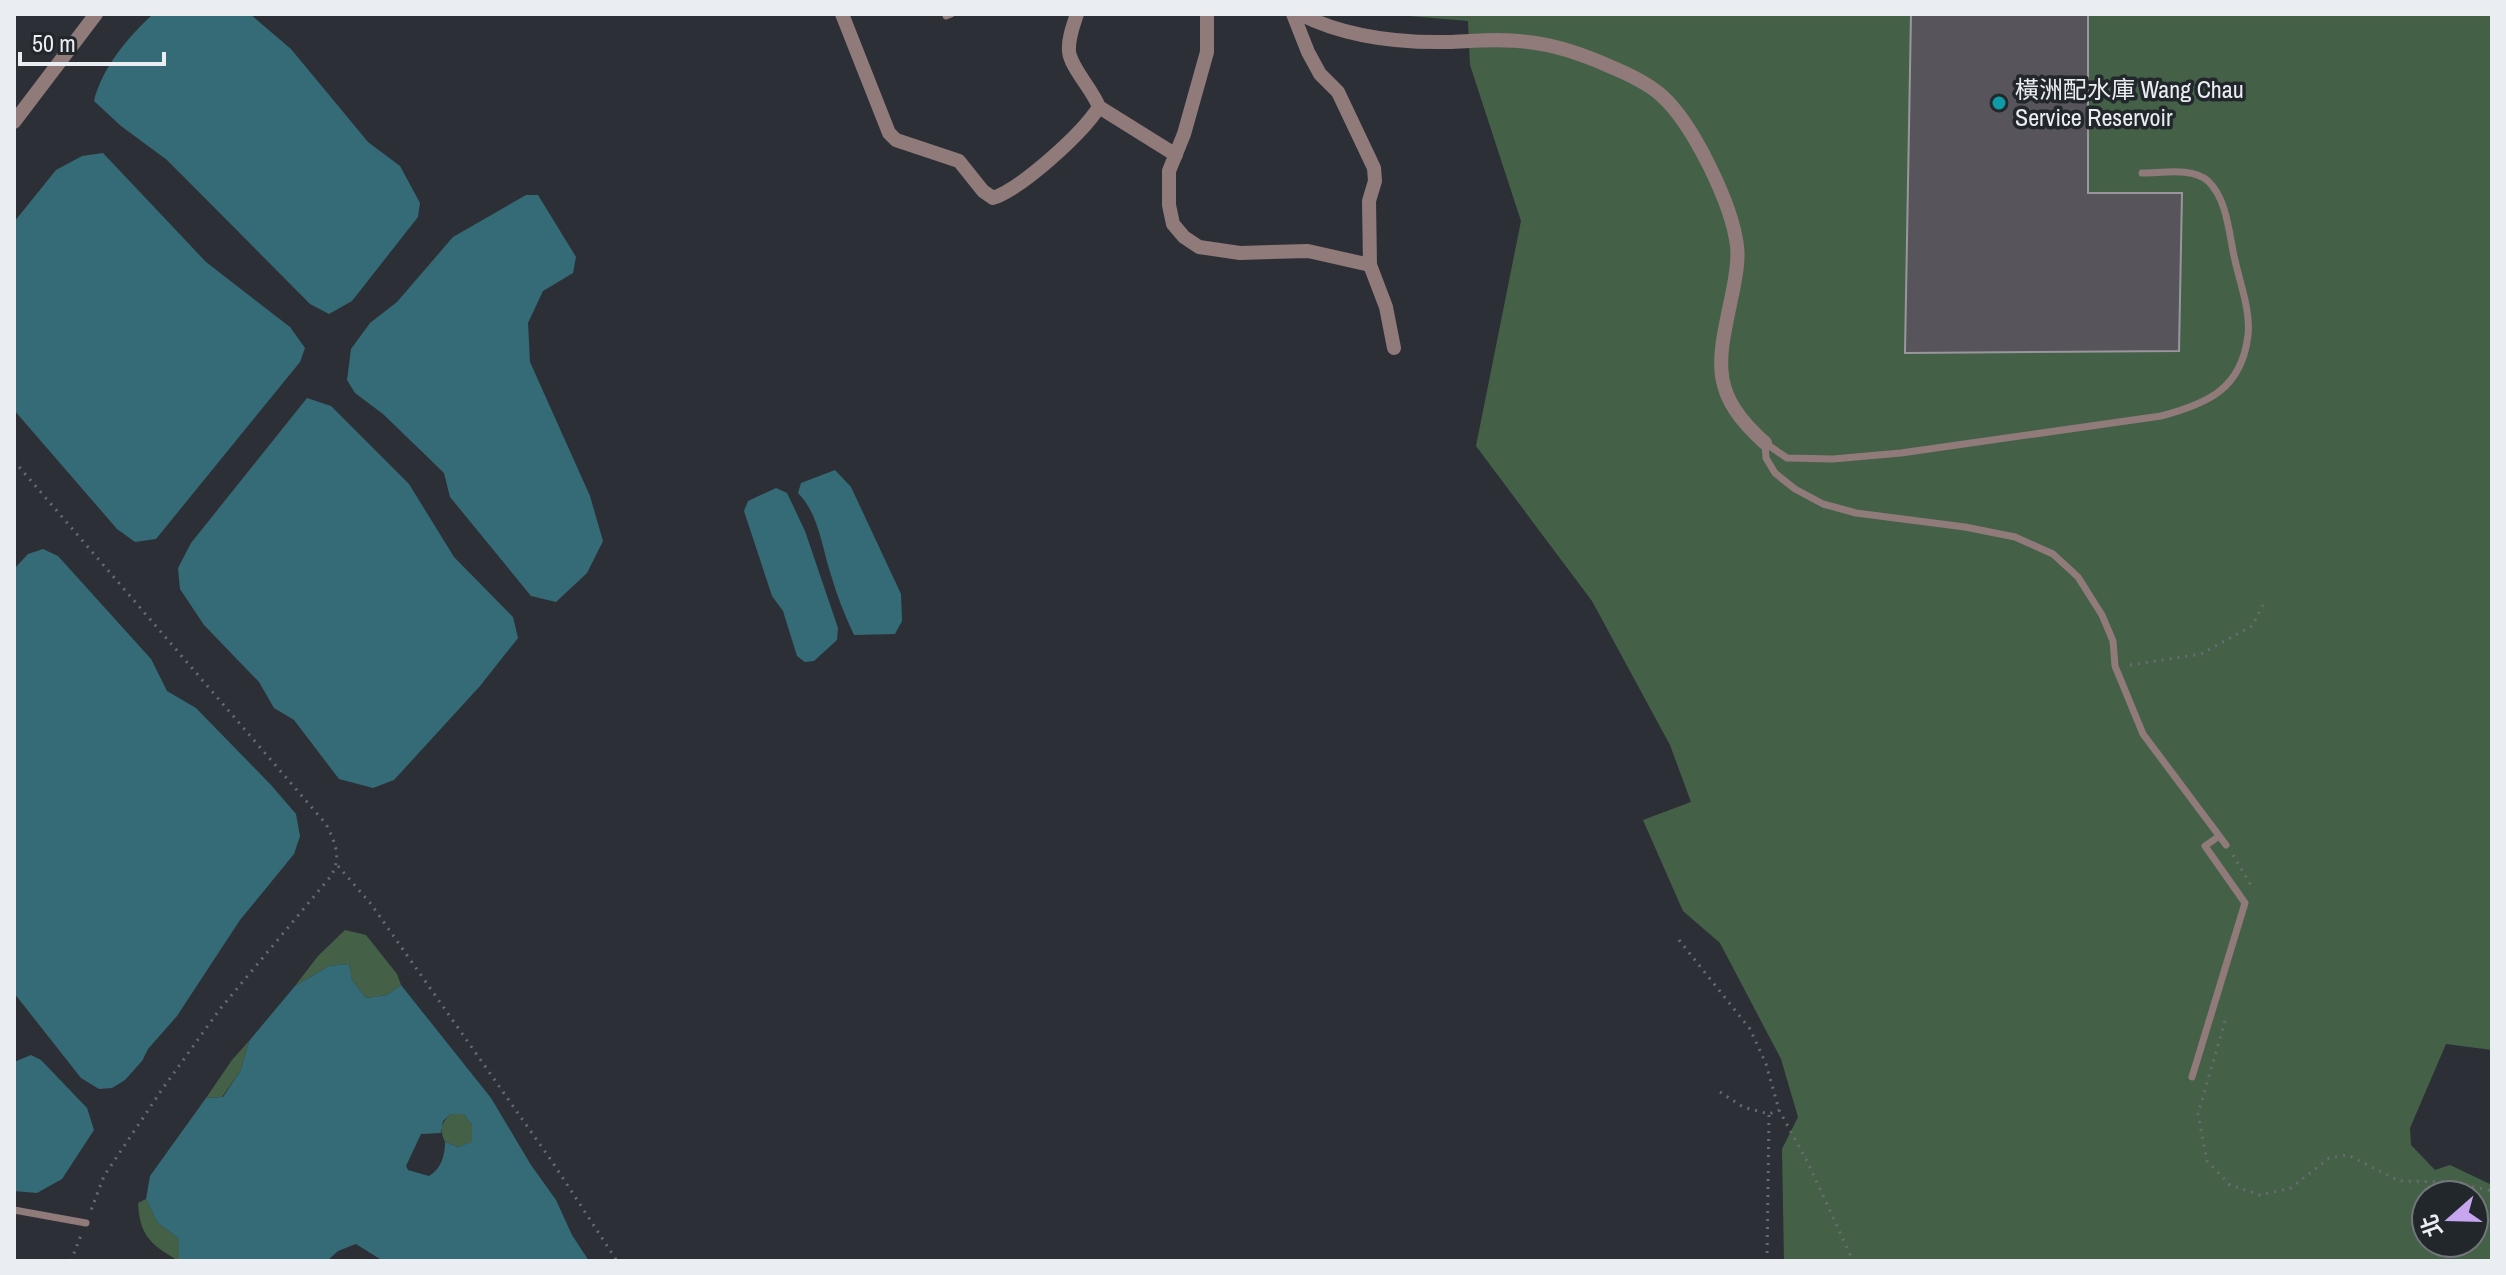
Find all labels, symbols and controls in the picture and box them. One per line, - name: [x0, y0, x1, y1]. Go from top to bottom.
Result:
- scale bar: [20, 16, 164, 66]
- text: 50 m: [32, 27, 76, 59]
- place label: 橫洲配水庫 Wang Chau Service Reservoir: [2015, 73, 2244, 133]
- marker: 橫洲配水庫 Wang Chau Service Reservoir: [1990, 94, 2008, 112]
- north arrow: [2410, 1179, 2490, 1259]
- text: 北: [2413, 1210, 2449, 1241]

